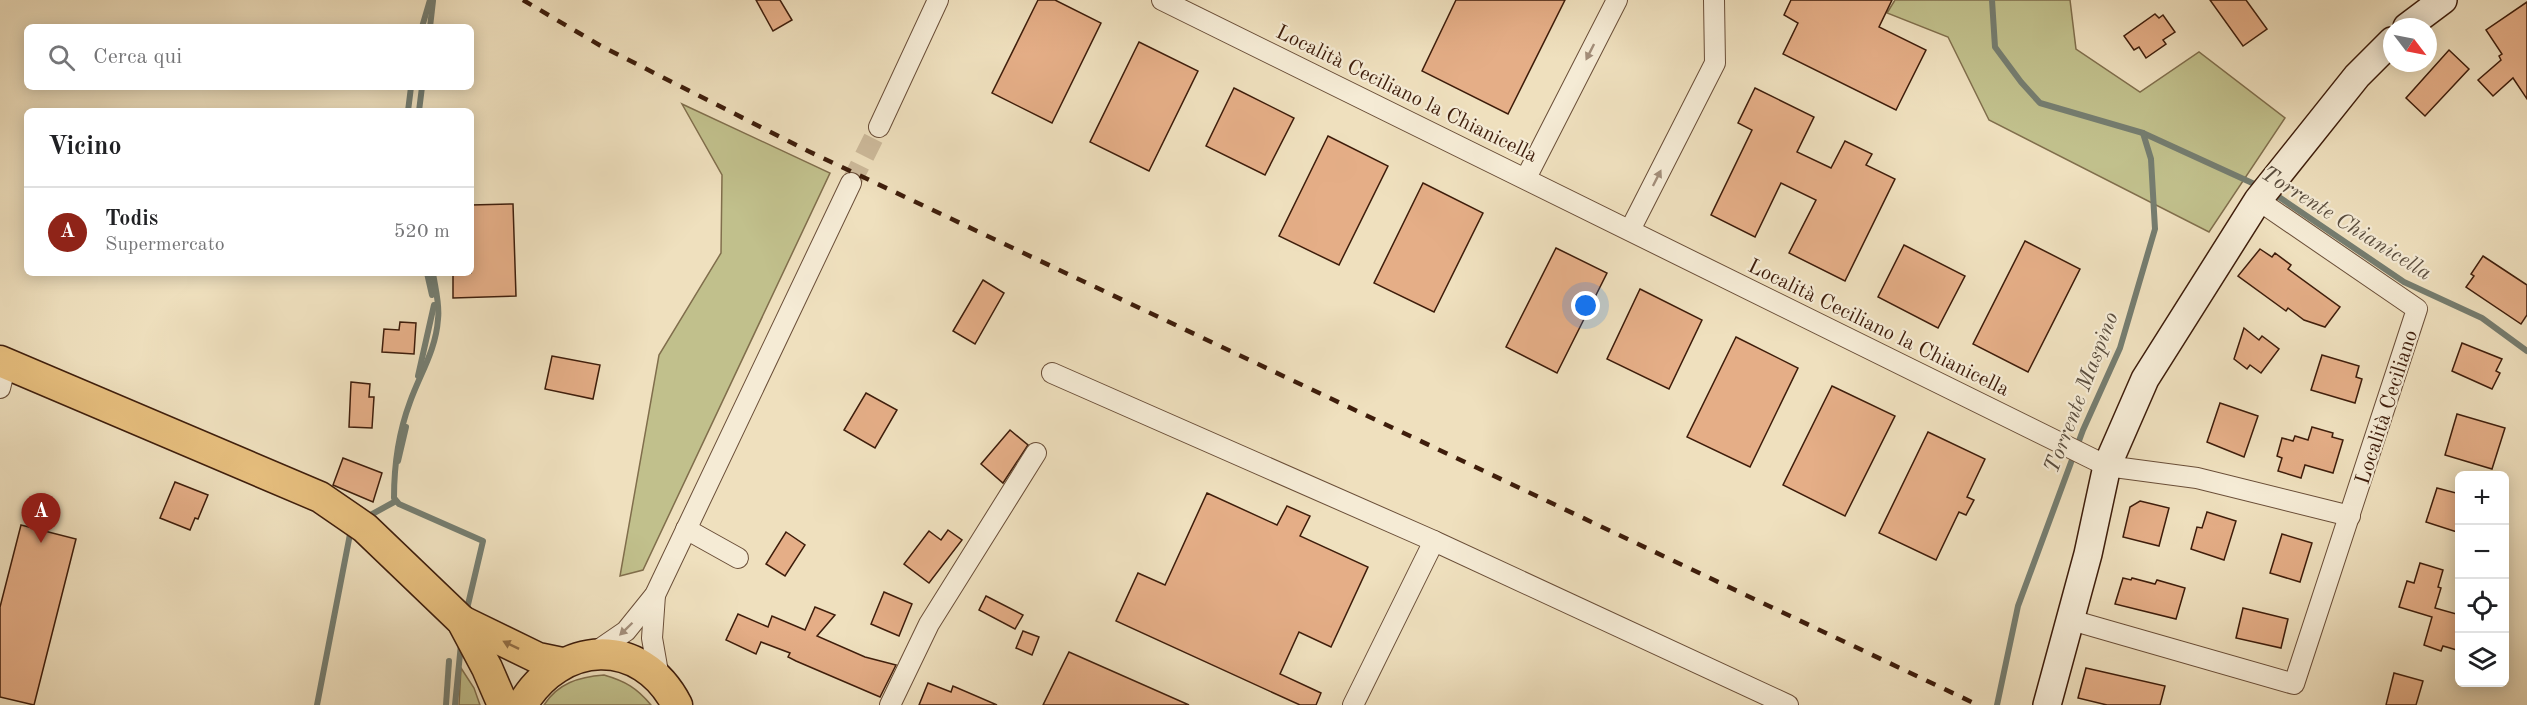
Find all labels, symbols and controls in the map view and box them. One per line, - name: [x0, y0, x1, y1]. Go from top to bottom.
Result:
- north arrow: [2383, 18, 2437, 72]
- street label: Località Ceciliano la Chianicella: [1272, 22, 1540, 167]
- search box: [24, 24, 474, 90]
- icon: search: [45, 41, 78, 74]
- one-way arrow: [1586, 43, 1596, 61]
- text: Cerca qui: [93, 46, 182, 68]
- text: Vicino: [48, 134, 122, 160]
- water label: Torrente Chianicella: [2257, 162, 2435, 285]
- one-way arrow: [1652, 169, 1661, 186]
- text: Todis: [105, 208, 158, 230]
- text: A: [60, 222, 75, 242]
- text: 520 m: [394, 222, 450, 242]
- text: Supermercato: [105, 235, 225, 255]
- street label: Località Ceciliano la Chianicella: [1744, 256, 2012, 401]
- your location: [1571, 291, 1600, 320]
- water label: Torrente Maspino: [2041, 309, 2123, 476]
- street label: Località Ceciliano: [2353, 328, 2422, 487]
- map controls: [2455, 471, 2509, 687]
- button: +: [2455, 471, 2509, 525]
- pin: A: [22, 494, 60, 543]
- button: −: [2455, 525, 2509, 579]
- button: locate: [2455, 579, 2509, 633]
- one-way arrow: [619, 622, 634, 636]
- button: layers: [2455, 633, 2509, 687]
- one-way arrow: [502, 641, 519, 650]

